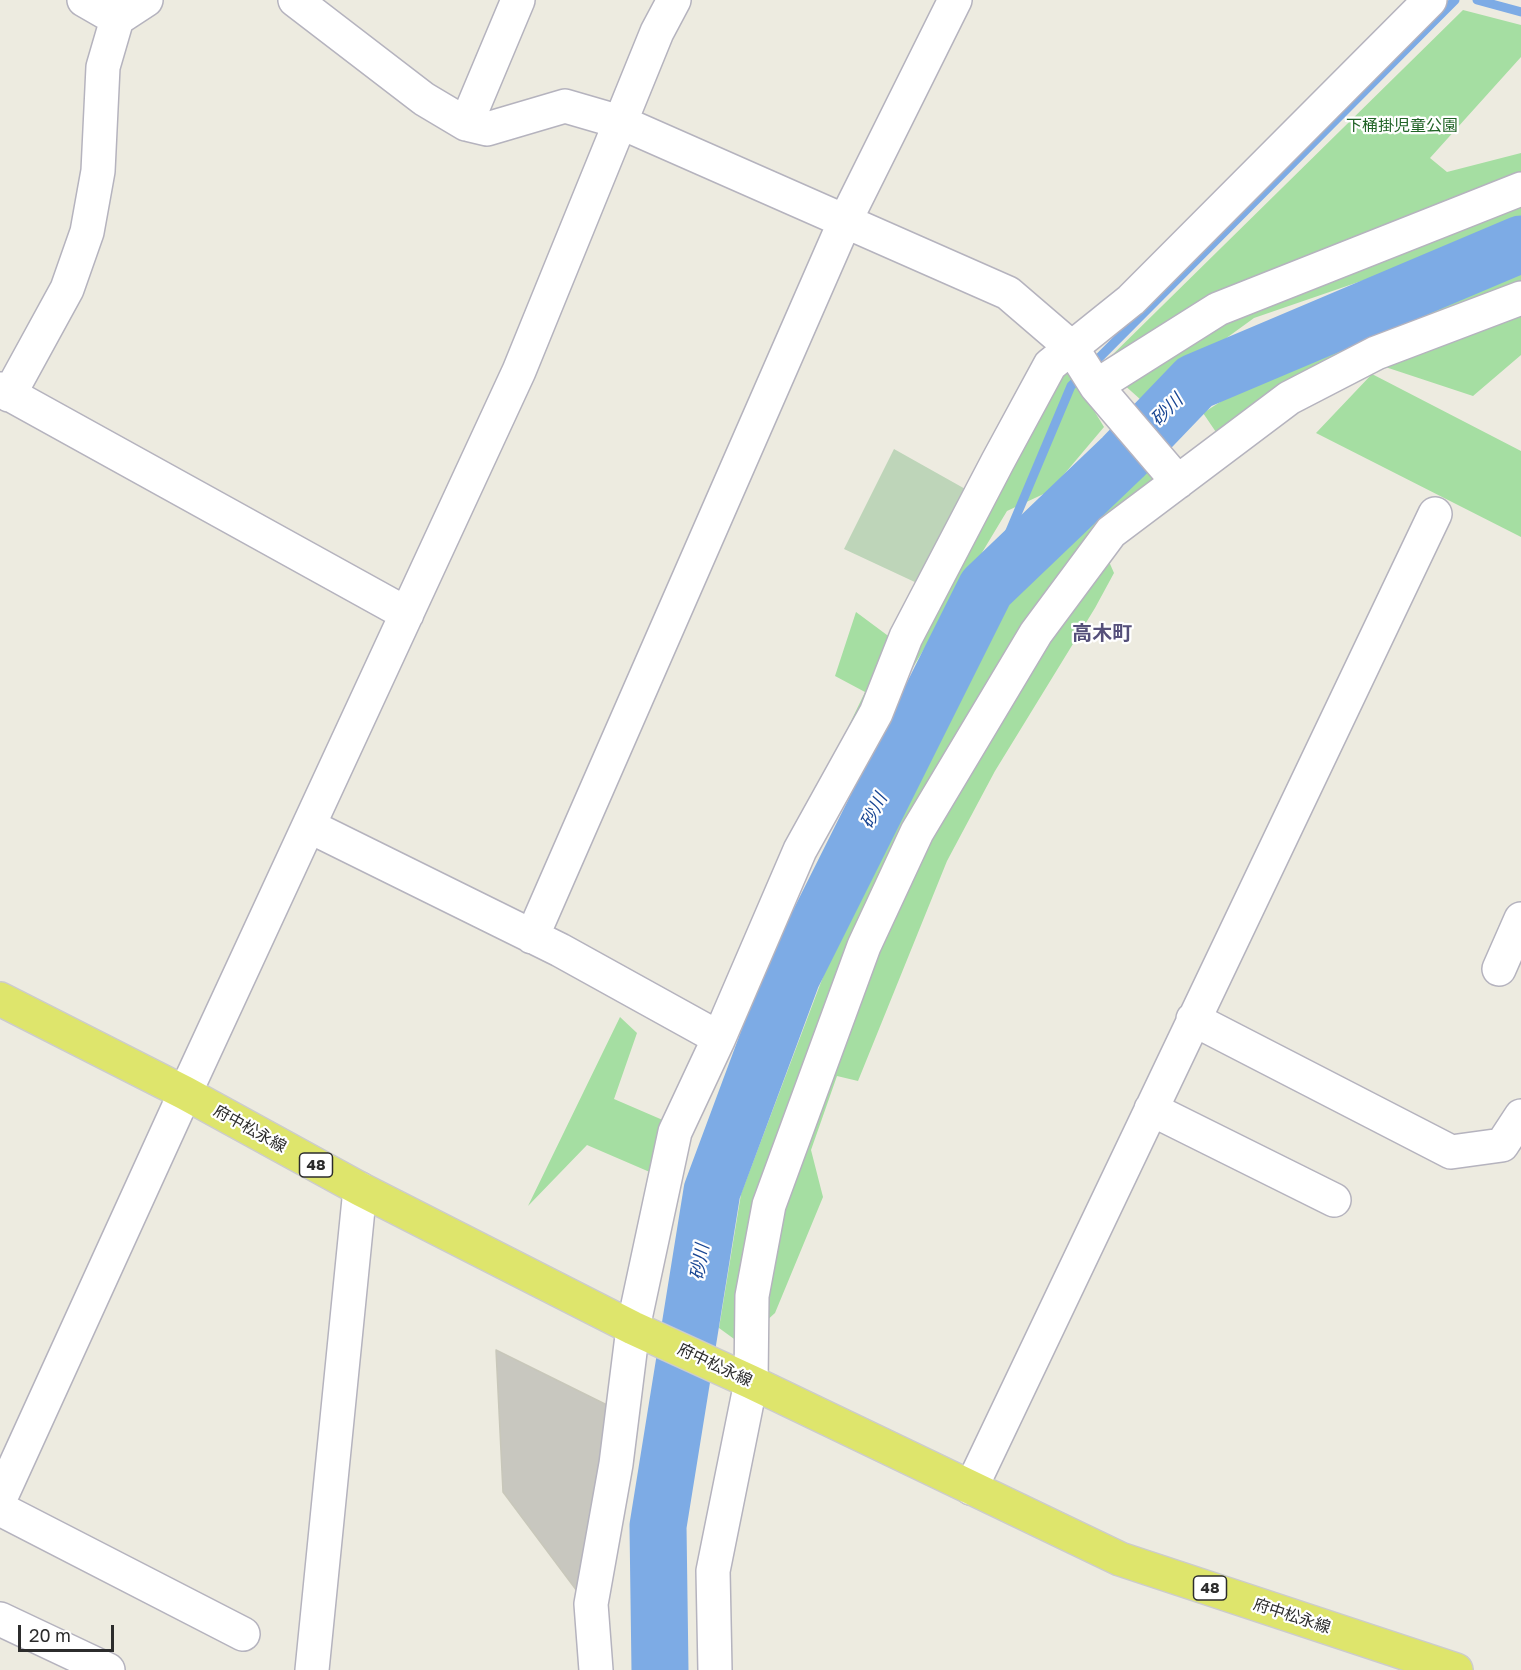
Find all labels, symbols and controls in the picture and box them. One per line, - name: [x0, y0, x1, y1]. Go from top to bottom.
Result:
- park label: 下桶掛児童公園: [1346, 116, 1458, 136]
- water label: 砂川: [1147, 390, 1187, 430]
- district label: 高木町: [1072, 622, 1132, 646]
- water label: 砂川: [856, 790, 892, 832]
- street label: 府中松永線: [210, 1101, 290, 1157]
- road number: 48: [300, 1153, 332, 1177]
- water label: 砂川: [687, 1243, 713, 1281]
- street label: 府中松永線: [675, 1339, 755, 1391]
- road number: 48: [1194, 1576, 1226, 1600]
- street label: 府中松永線: [1251, 1595, 1333, 1637]
- scale bar: [21, 1613, 117, 1651]
- text: 20 m: [29, 1624, 71, 1646]

